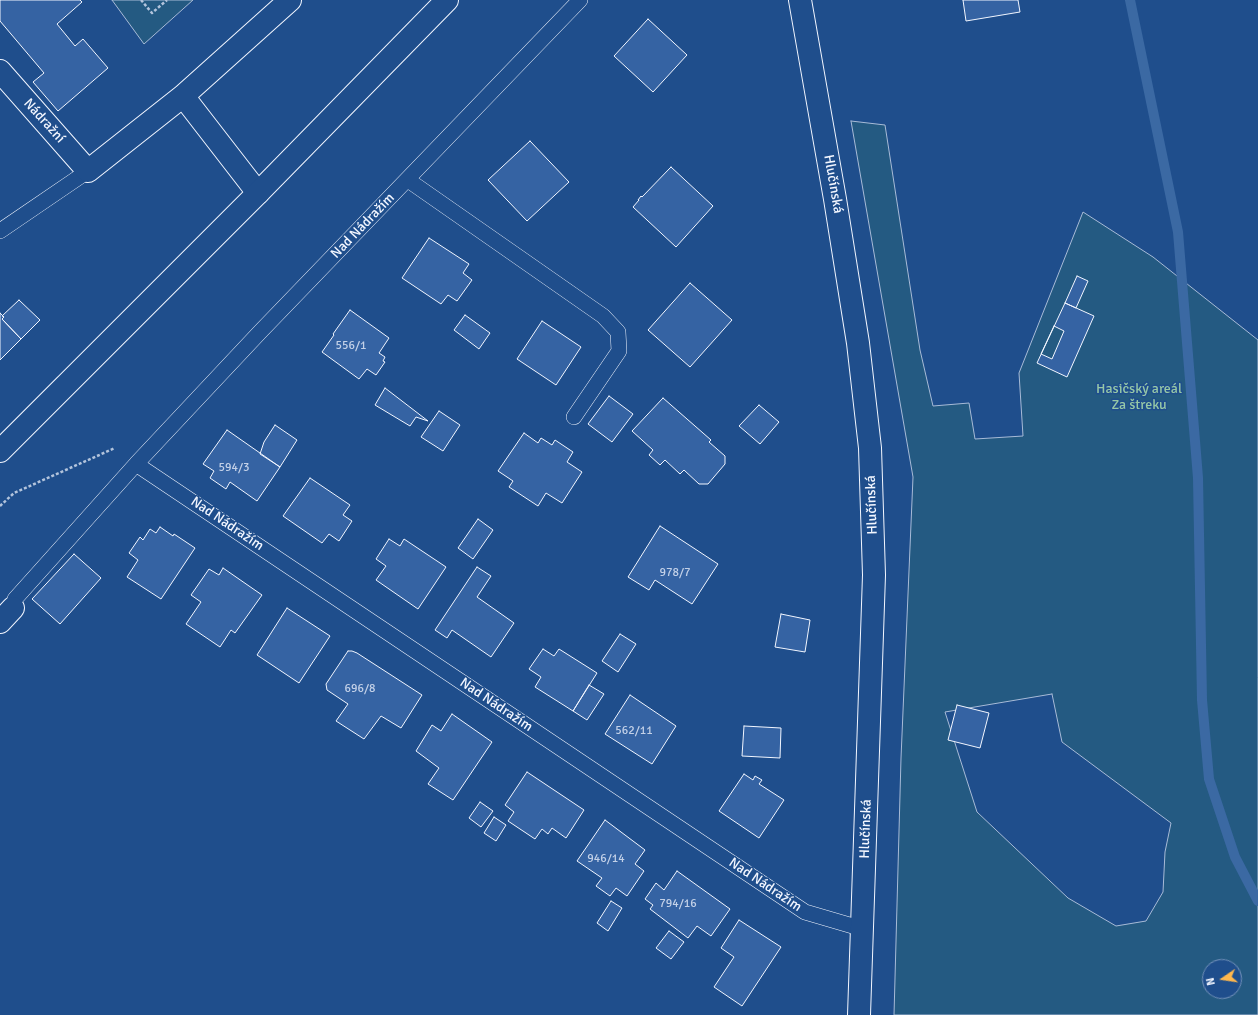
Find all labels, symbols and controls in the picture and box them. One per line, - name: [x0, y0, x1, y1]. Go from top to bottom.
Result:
- street label: Nádražní: [20, 95, 68, 147]
- street label: Hlučínská: [820, 153, 846, 215]
- street label: Nad Nádražím: [328, 190, 398, 262]
- house number: 556/1: [336, 339, 366, 353]
- park label: Hasičský areál Za štreku: [1096, 381, 1182, 414]
- house number: 594/3: [219, 461, 249, 475]
- street label: Hlučínská: [863, 475, 881, 535]
- street label: Nad Nádražím: [187, 493, 267, 555]
- house number: 978/7: [660, 566, 690, 580]
- street label: Nad Nádražím: [456, 674, 536, 736]
- house number: 696/8: [345, 682, 375, 696]
- house number: 562/11: [615, 724, 653, 738]
- street label: Hlučínská: [857, 799, 875, 859]
- house number: 946/14: [587, 852, 625, 866]
- street label: Nad Nádražím: [725, 854, 805, 916]
- house number: 794/16: [659, 897, 697, 911]
- north arrow: [1202, 959, 1242, 999]
- text: N: [1204, 976, 1218, 987]

